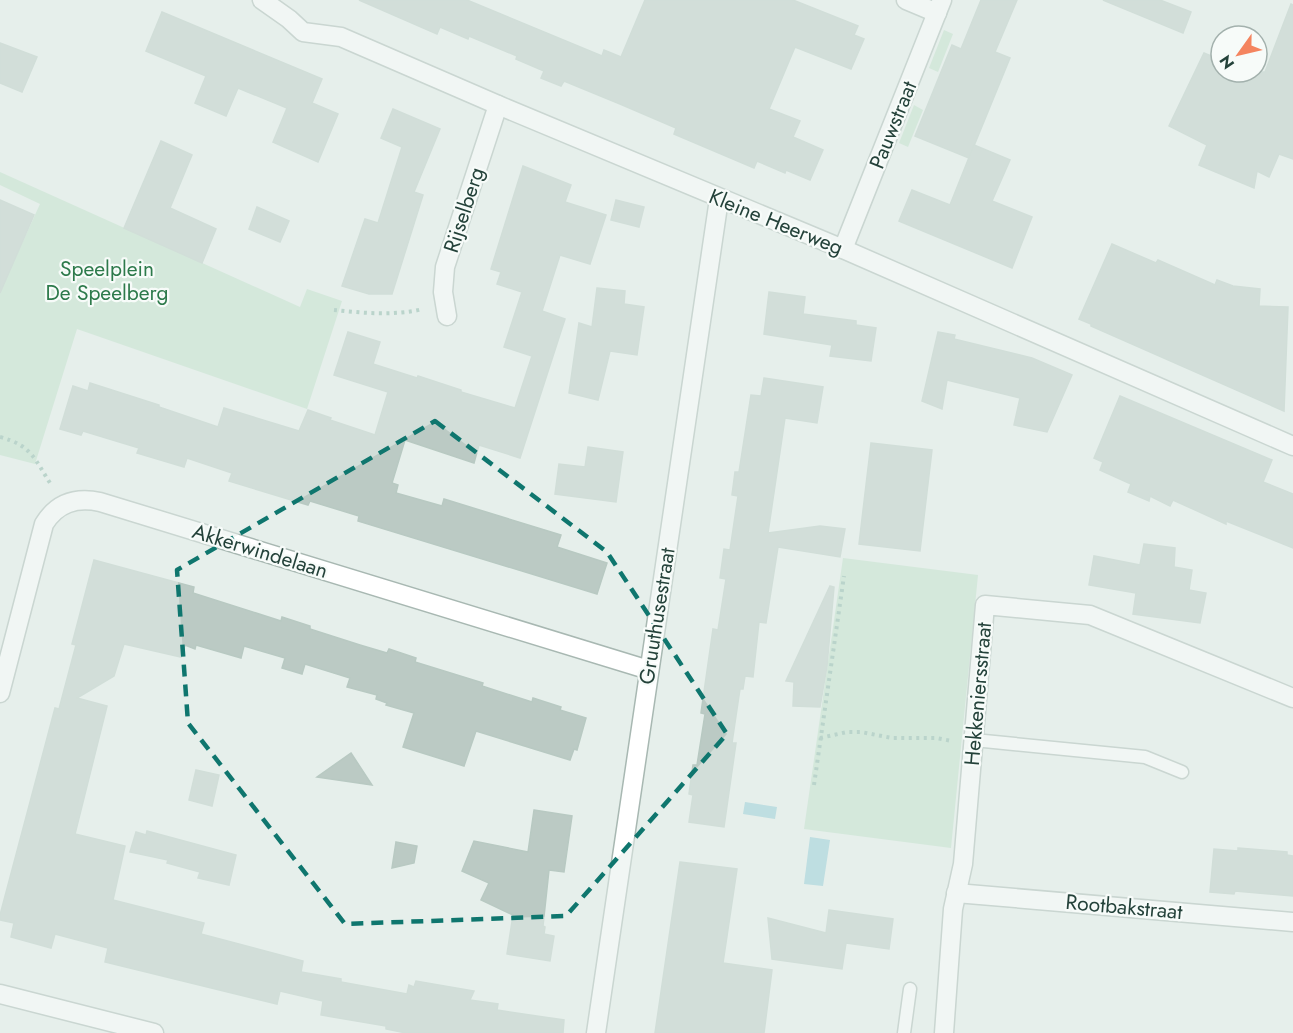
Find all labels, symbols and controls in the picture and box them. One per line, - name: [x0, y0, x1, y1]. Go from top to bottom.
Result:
- north arrow: [1209, 24, 1269, 84]
- text: N: [1214, 50, 1240, 74]
- street label: Pauwstraat: [862, 77, 924, 173]
- street label: Rijselberg: [436, 163, 492, 257]
- street label: Kleine Heerweg: [704, 181, 848, 263]
- park label: Speelplein De Speelberg: [46, 254, 168, 308]
- street label: Akkerwindelaan: [189, 516, 331, 586]
- street label: Gruuthusestraat: [631, 546, 683, 686]
- street label: Hekkeniersstraat: [957, 621, 999, 767]
- street label: Rootbakstraat: [1064, 887, 1184, 927]

